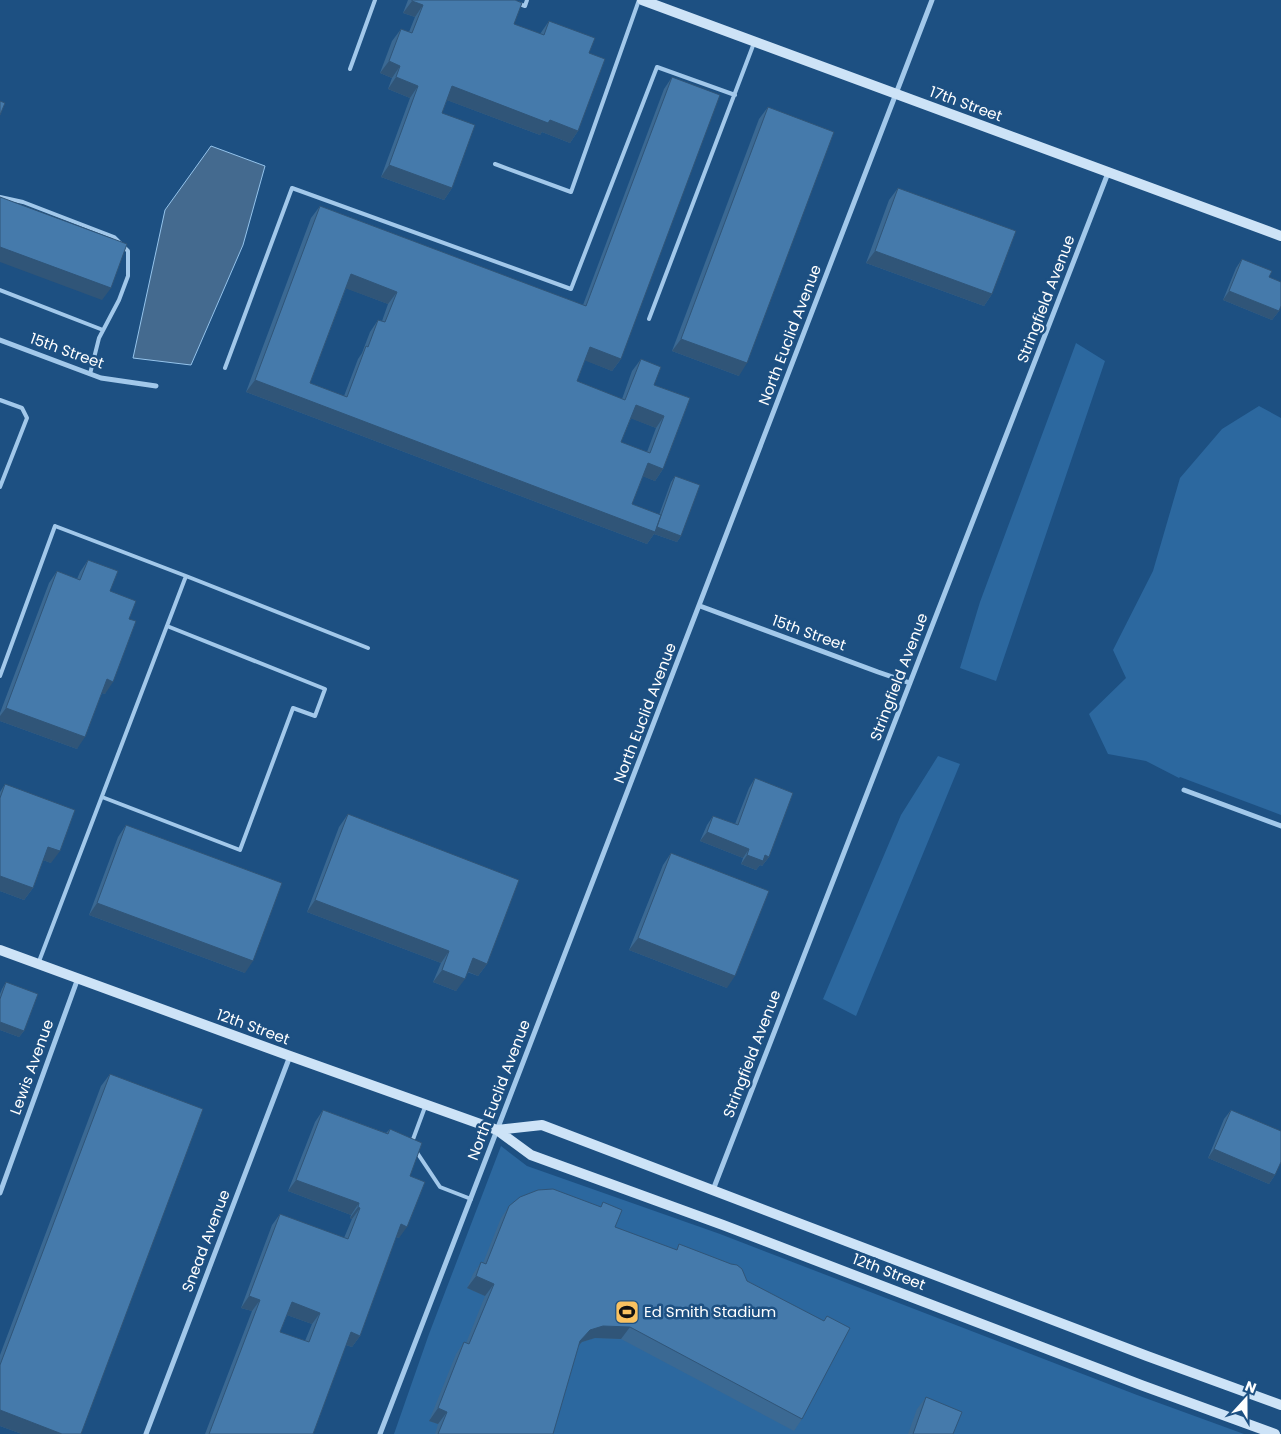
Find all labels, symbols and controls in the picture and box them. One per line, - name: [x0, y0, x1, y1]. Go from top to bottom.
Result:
- street label: 17th Street: [927, 81, 1005, 126]
- street label: Stringfield Avenue: [1011, 232, 1080, 366]
- street label: North Euclid Avenue: [753, 261, 826, 408]
- street label: 15th Street: [27, 327, 107, 374]
- street label: 15th Street: [769, 609, 849, 656]
- street label: Stringfield Avenue: [864, 610, 933, 744]
- street label: North Euclid Avenue: [608, 639, 681, 786]
- street label: Stringfield Avenue: [717, 987, 786, 1121]
- street label: 12th Street: [214, 1004, 293, 1049]
- street label: Lewis Avenue: [5, 1016, 58, 1117]
- street label: North Euclid Avenue: [462, 1016, 535, 1163]
- street label: Snead Avenue: [176, 1186, 235, 1295]
- street label: 12th Street: [850, 1248, 929, 1295]
- sports icon: Ed Smith Stadium: [614, 1299, 640, 1325]
- place label: Ed Smith Stadium: [644, 1301, 776, 1322]
- north arrow: [1221, 1374, 1271, 1424]
- text: N: [1242, 1376, 1259, 1398]

